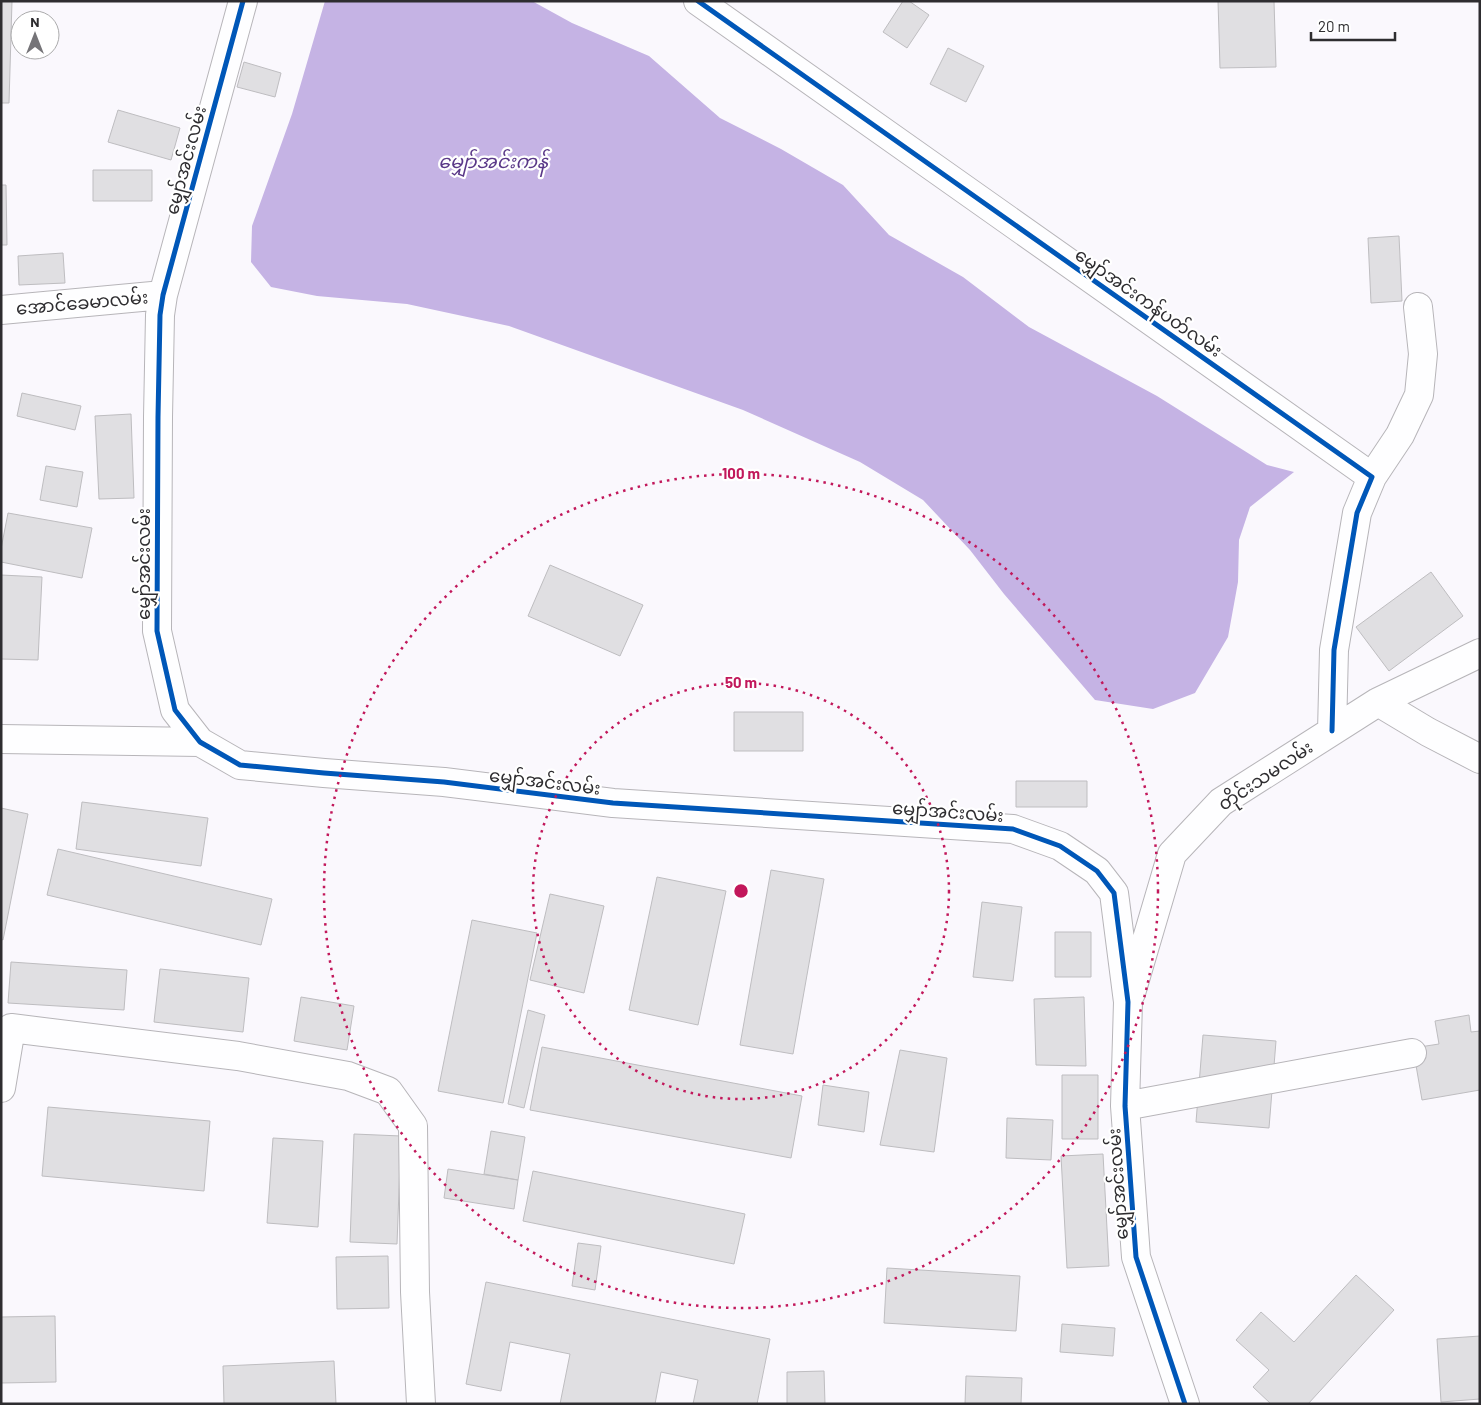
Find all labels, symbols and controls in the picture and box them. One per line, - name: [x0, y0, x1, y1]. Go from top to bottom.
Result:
- north arrow: [10, 10, 60, 60]
- scale bar: [1311, 10, 1395, 42]
- text: N: [30, 13, 40, 30]
- text: 20 m: [1318, 17, 1350, 35]
- street label: မျှော်အင်းလမ်း: [159, 103, 215, 218]
- water label: မျှော်အင်းကန်: [438, 148, 551, 177]
- street label: မျှော်အင်းကန်ပတ်လမ်း: [1068, 242, 1227, 365]
- street label: အောင်ခေမာလမ်း: [15, 284, 149, 319]
- text: 100 m: [722, 464, 760, 482]
- street label: မျှော်အင်းလမ်း: [131, 508, 159, 620]
- text: 50 m: [725, 673, 757, 691]
- street label: တိုင်းသမလမ်း: [1212, 734, 1319, 819]
- street label: မျှော်အင်းလမ်း: [487, 762, 602, 804]
- street label: မျှော်အင်းလမ်း: [891, 795, 1005, 831]
- centre of rings: [732, 882, 750, 900]
- street label: မျှော်အင်းလမ်း: [1101, 1127, 1137, 1241]

